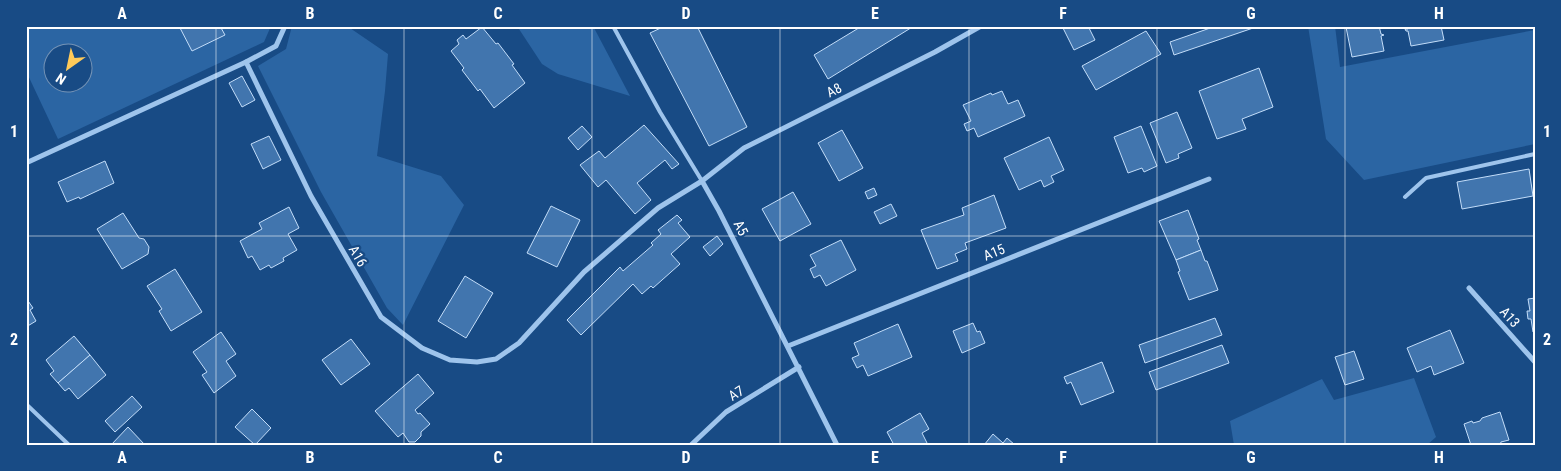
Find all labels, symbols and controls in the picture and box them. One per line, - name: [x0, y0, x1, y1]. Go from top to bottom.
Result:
- text: A: [117, 4, 127, 23]
- text: B: [306, 4, 315, 23]
- text: C: [493, 4, 503, 23]
- text: D: [681, 4, 691, 23]
- text: E: [871, 4, 879, 23]
- text: F: [1059, 4, 1067, 23]
- text: G: [1246, 4, 1256, 23]
- text: H: [1434, 4, 1444, 23]
- north arrow: [42, 42, 92, 92]
- text: N: [53, 70, 69, 88]
- street label: A8: [824, 79, 844, 101]
- text: 1: [10, 122, 18, 141]
- text: 1: [1543, 122, 1551, 141]
- street label: A5: [730, 218, 752, 238]
- street label: A15: [981, 240, 1007, 264]
- street label: A16: [346, 243, 370, 270]
- street label: A13: [1497, 304, 1523, 330]
- text: 2: [10, 330, 18, 349]
- text: 2: [1543, 330, 1551, 349]
- street label: A7: [725, 382, 747, 404]
- text: A: [117, 448, 127, 467]
- text: B: [306, 448, 315, 467]
- text: C: [493, 448, 503, 467]
- text: D: [681, 448, 691, 467]
- text: E: [871, 448, 879, 467]
- text: F: [1059, 448, 1067, 467]
- text: G: [1246, 448, 1256, 467]
- text: H: [1434, 448, 1444, 467]

